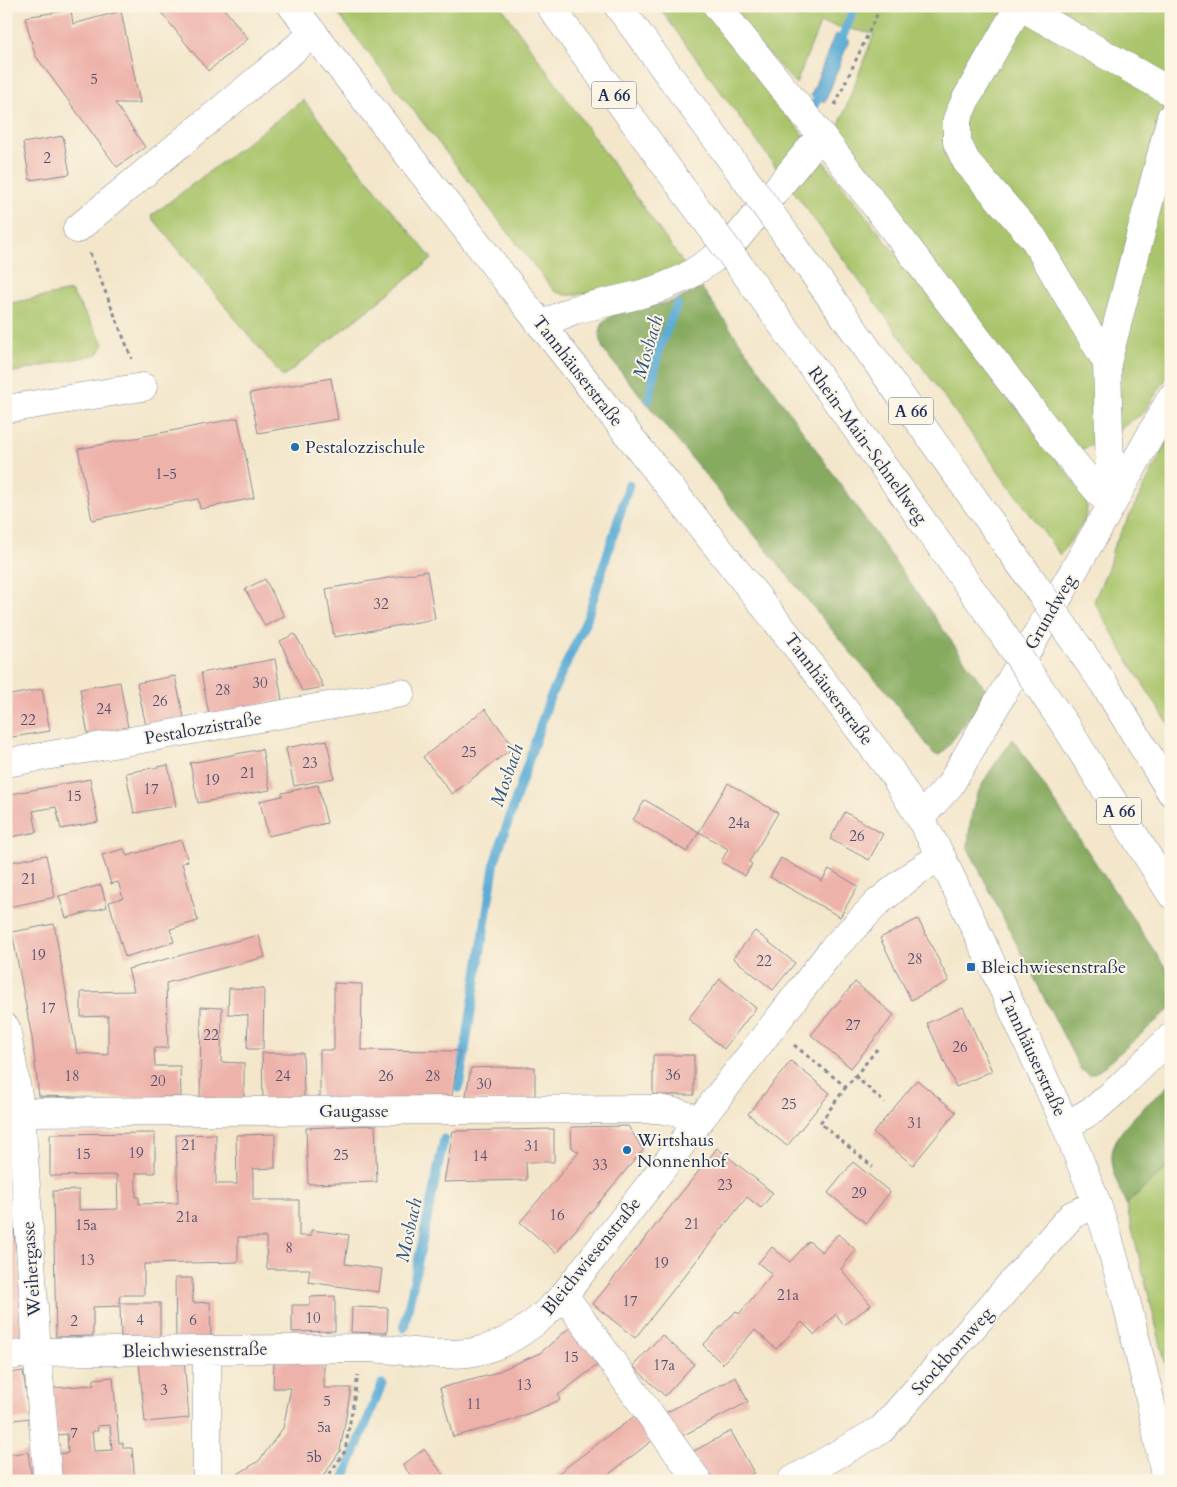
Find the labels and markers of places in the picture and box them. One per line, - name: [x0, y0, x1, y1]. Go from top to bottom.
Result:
- place label: Pestalozzischule: [305, 435, 426, 460]
- marker: Pestalozzischule: [289, 441, 301, 453]
- place label: Bleichwiesenstraße: [981, 955, 1126, 980]
- marker: Bleichwiesenstraße: [965, 961, 977, 973]
- place label: Wirtshaus Nonnenhof: [636, 1128, 730, 1174]
- marker: Wirtshaus Nonnenhof: [621, 1144, 633, 1156]

